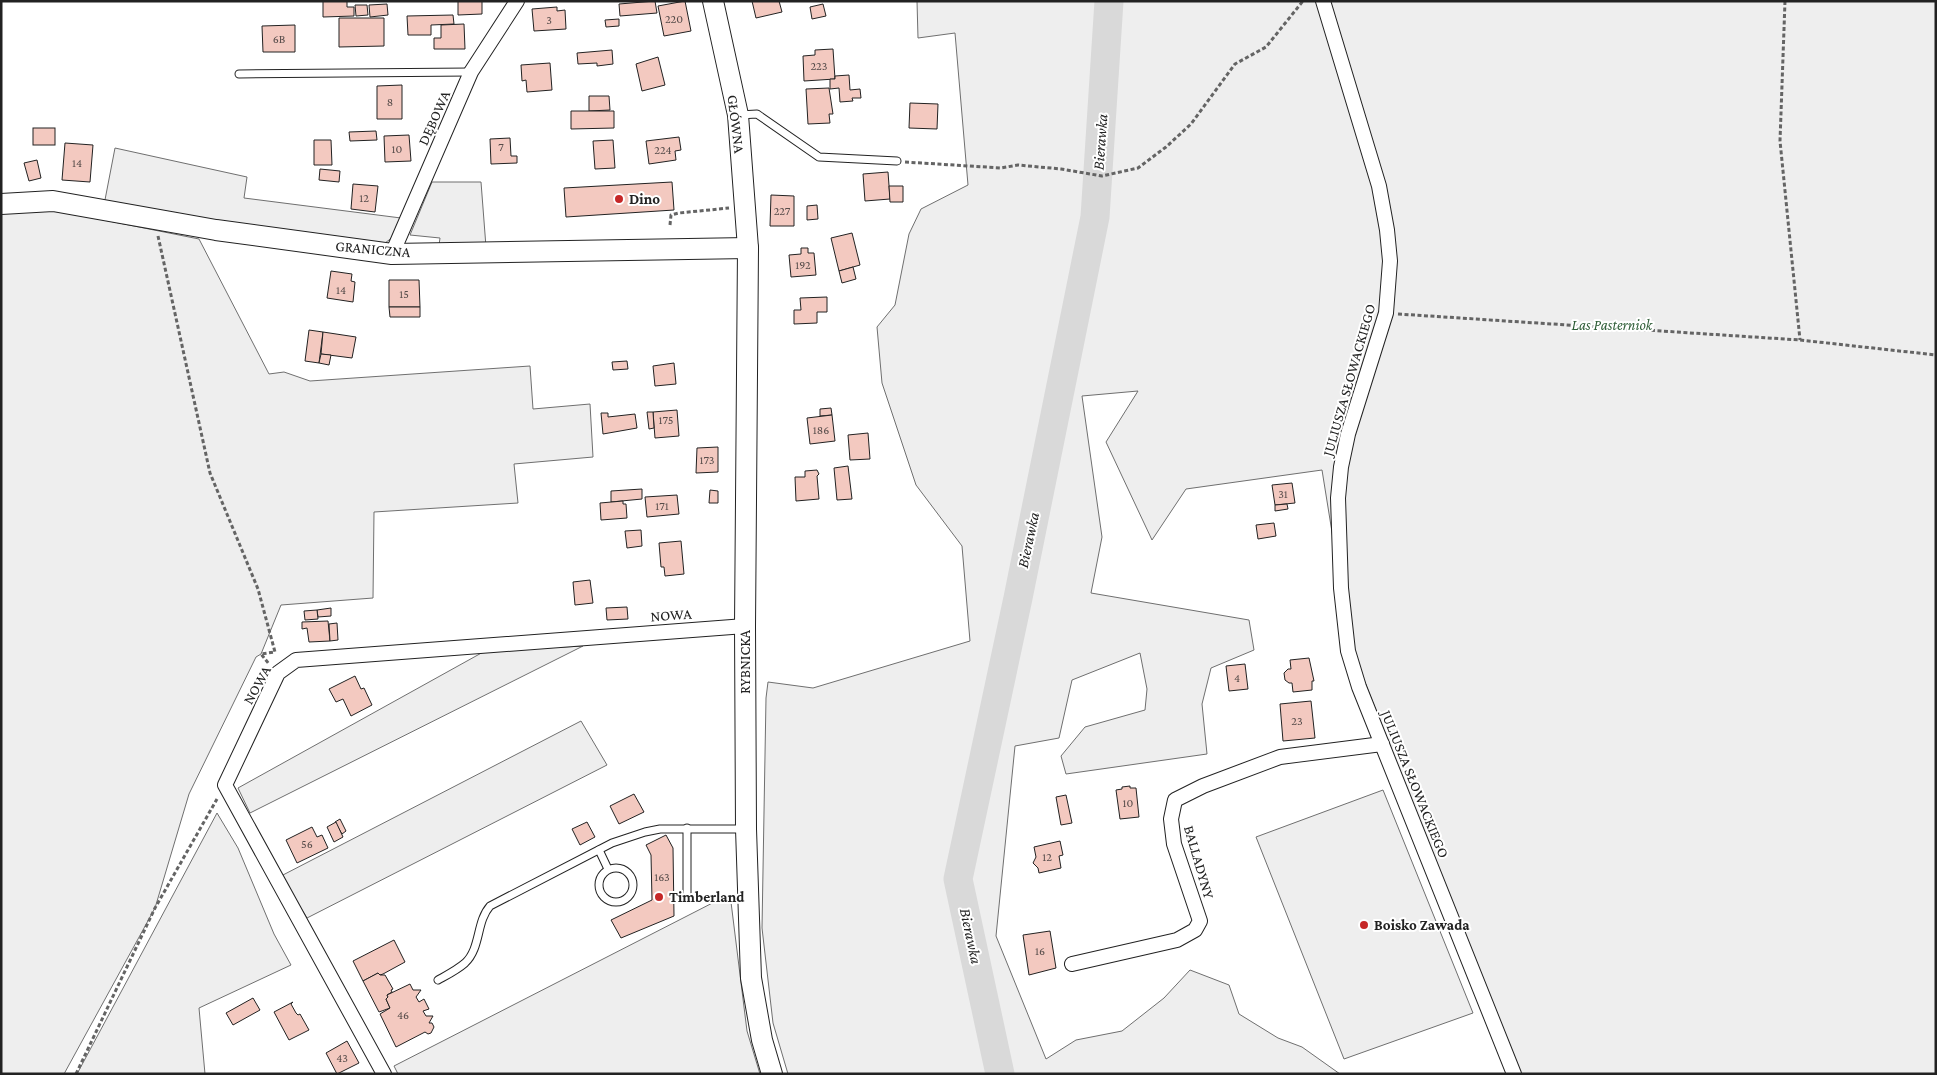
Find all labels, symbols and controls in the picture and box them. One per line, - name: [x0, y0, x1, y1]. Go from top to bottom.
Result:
- house number: 220: [665, 12, 683, 26]
- house number: 3: [546, 13, 552, 27]
- house number: 6B: [273, 32, 286, 46]
- house number: 223: [810, 59, 828, 73]
- street label: DĘBOWA: [415, 88, 454, 148]
- street label: GŁÓWNA: [724, 94, 748, 155]
- house number: 8: [387, 95, 393, 109]
- water label: Bierawka: [1090, 113, 1110, 171]
- house number: 7: [498, 140, 504, 154]
- house number: 10: [392, 142, 403, 156]
- house number: 224: [654, 143, 672, 157]
- house number: 14: [72, 156, 82, 170]
- house number: 12: [359, 191, 369, 205]
- place label: Dino: [629, 191, 660, 207]
- marker: Dino: [613, 193, 625, 205]
- house number: 227: [774, 204, 791, 218]
- street label: GRANICZNA: [335, 238, 412, 260]
- house number: 192: [795, 258, 811, 272]
- house number: 14: [336, 283, 346, 297]
- house number: 15: [399, 287, 409, 301]
- street label: JULIUSZA SŁOWACKIEGO: [1319, 302, 1379, 460]
- park label: Las Pasterniok: [1572, 317, 1654, 333]
- house number: 175: [658, 413, 674, 427]
- house number: 186: [813, 423, 829, 437]
- house number: 173: [699, 453, 715, 467]
- house number: 31: [1278, 487, 1288, 501]
- house number: 171: [655, 499, 669, 513]
- water label: Bierawka: [1014, 510, 1042, 569]
- street label: NOWA: [650, 606, 693, 624]
- street label: RYBNICKA: [737, 629, 753, 694]
- street label: NOWA: [240, 663, 274, 707]
- house number: 4: [1234, 671, 1240, 685]
- street label: JULIUSZA SŁOWACKIEGO: [1376, 706, 1452, 860]
- house number: 23: [1291, 714, 1303, 728]
- house number: 10: [1123, 796, 1134, 810]
- street label: BALLADYNY: [1181, 824, 1217, 900]
- house number: 56: [301, 837, 313, 851]
- house number: 12: [1042, 850, 1052, 864]
- house number: 163: [654, 870, 670, 884]
- place label: Timberland: [669, 889, 745, 905]
- marker: Timberland: [653, 891, 665, 903]
- water label: Bierawka: [957, 907, 985, 966]
- place label: Boisko Zawada: [1374, 917, 1470, 933]
- marker: Boisko Zawada: [1358, 919, 1370, 931]
- house number: 16: [1035, 944, 1045, 958]
- house number: 46: [397, 1008, 409, 1022]
- house number: 43: [336, 1051, 348, 1065]

